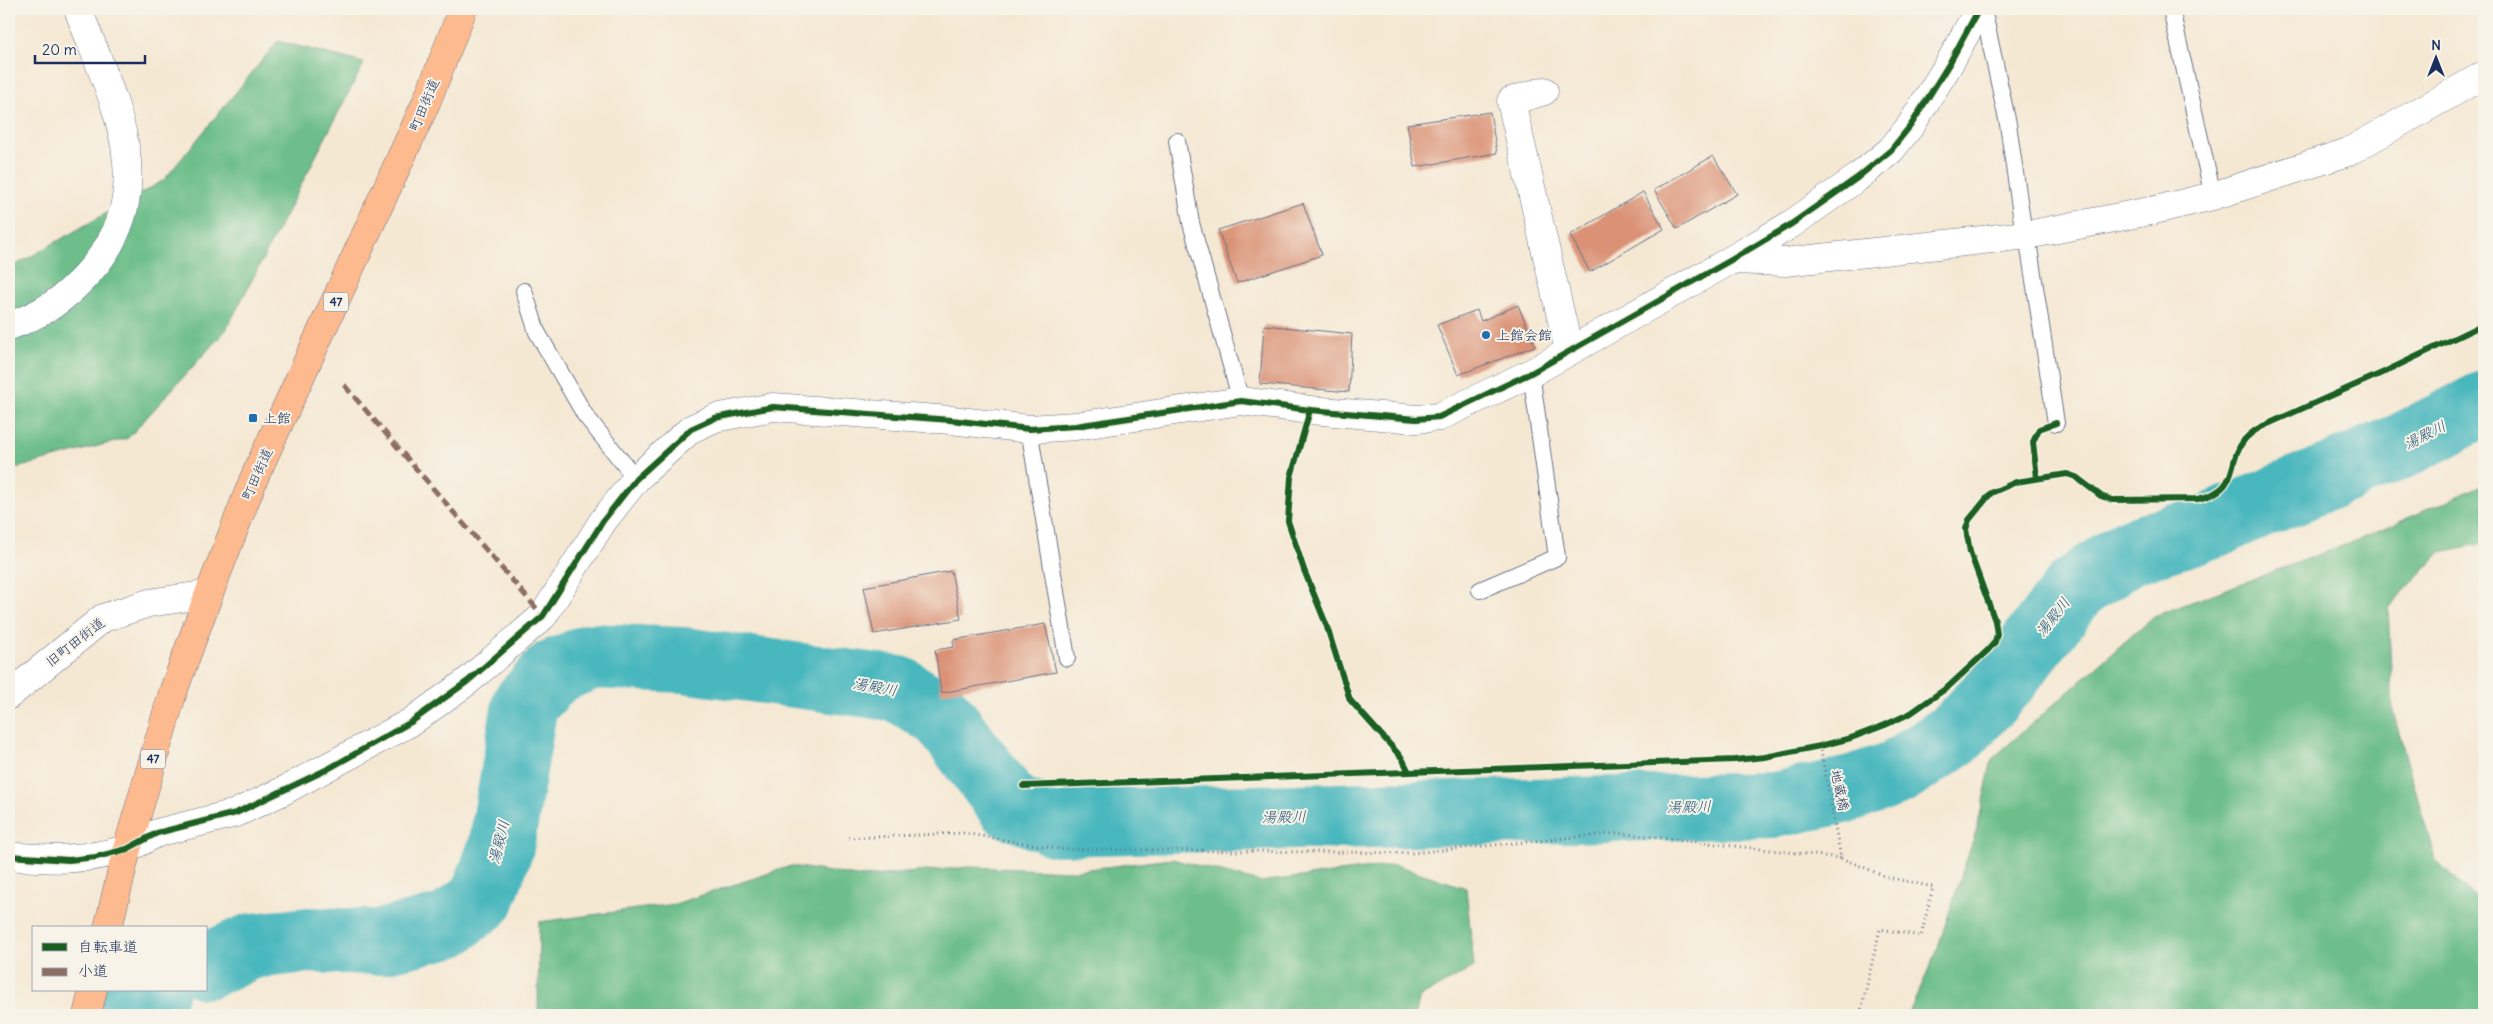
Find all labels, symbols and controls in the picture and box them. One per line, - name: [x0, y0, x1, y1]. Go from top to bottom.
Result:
- scale bar: [35, 32, 145, 64]
- north arrow: [2410, 32, 2460, 82]
- text: N: [2431, 36, 2441, 54]
- text: 20 m: [42, 40, 77, 59]
- street label: 町田街道: [405, 76, 443, 134]
- road number: 47: [324, 292, 348, 312]
- place label: 上館会館: [1496, 326, 1552, 344]
- marker: 上館会館: [1480, 329, 1492, 341]
- place label: 上館: [263, 409, 291, 427]
- marker: 上館: [247, 412, 259, 424]
- water label: 湯殿川: [2400, 416, 2449, 453]
- street label: 町田街道: [237, 445, 277, 503]
- water label: 湯殿川: [2031, 593, 2074, 640]
- street label: 旧町田街道: [42, 613, 108, 671]
- water label: 湯殿川: [851, 673, 899, 700]
- road number: 47: [140, 750, 166, 769]
- street label: 地蔵橋: [1827, 768, 1853, 812]
- water label: 湯殿川: [1666, 797, 1712, 816]
- water label: 湯殿川: [1261, 807, 1307, 826]
- water label: 湯殿川: [484, 818, 513, 866]
- legend: [32, 926, 208, 992]
- text: 自転車道: [78, 937, 138, 956]
- text: 小道: [78, 961, 108, 980]

